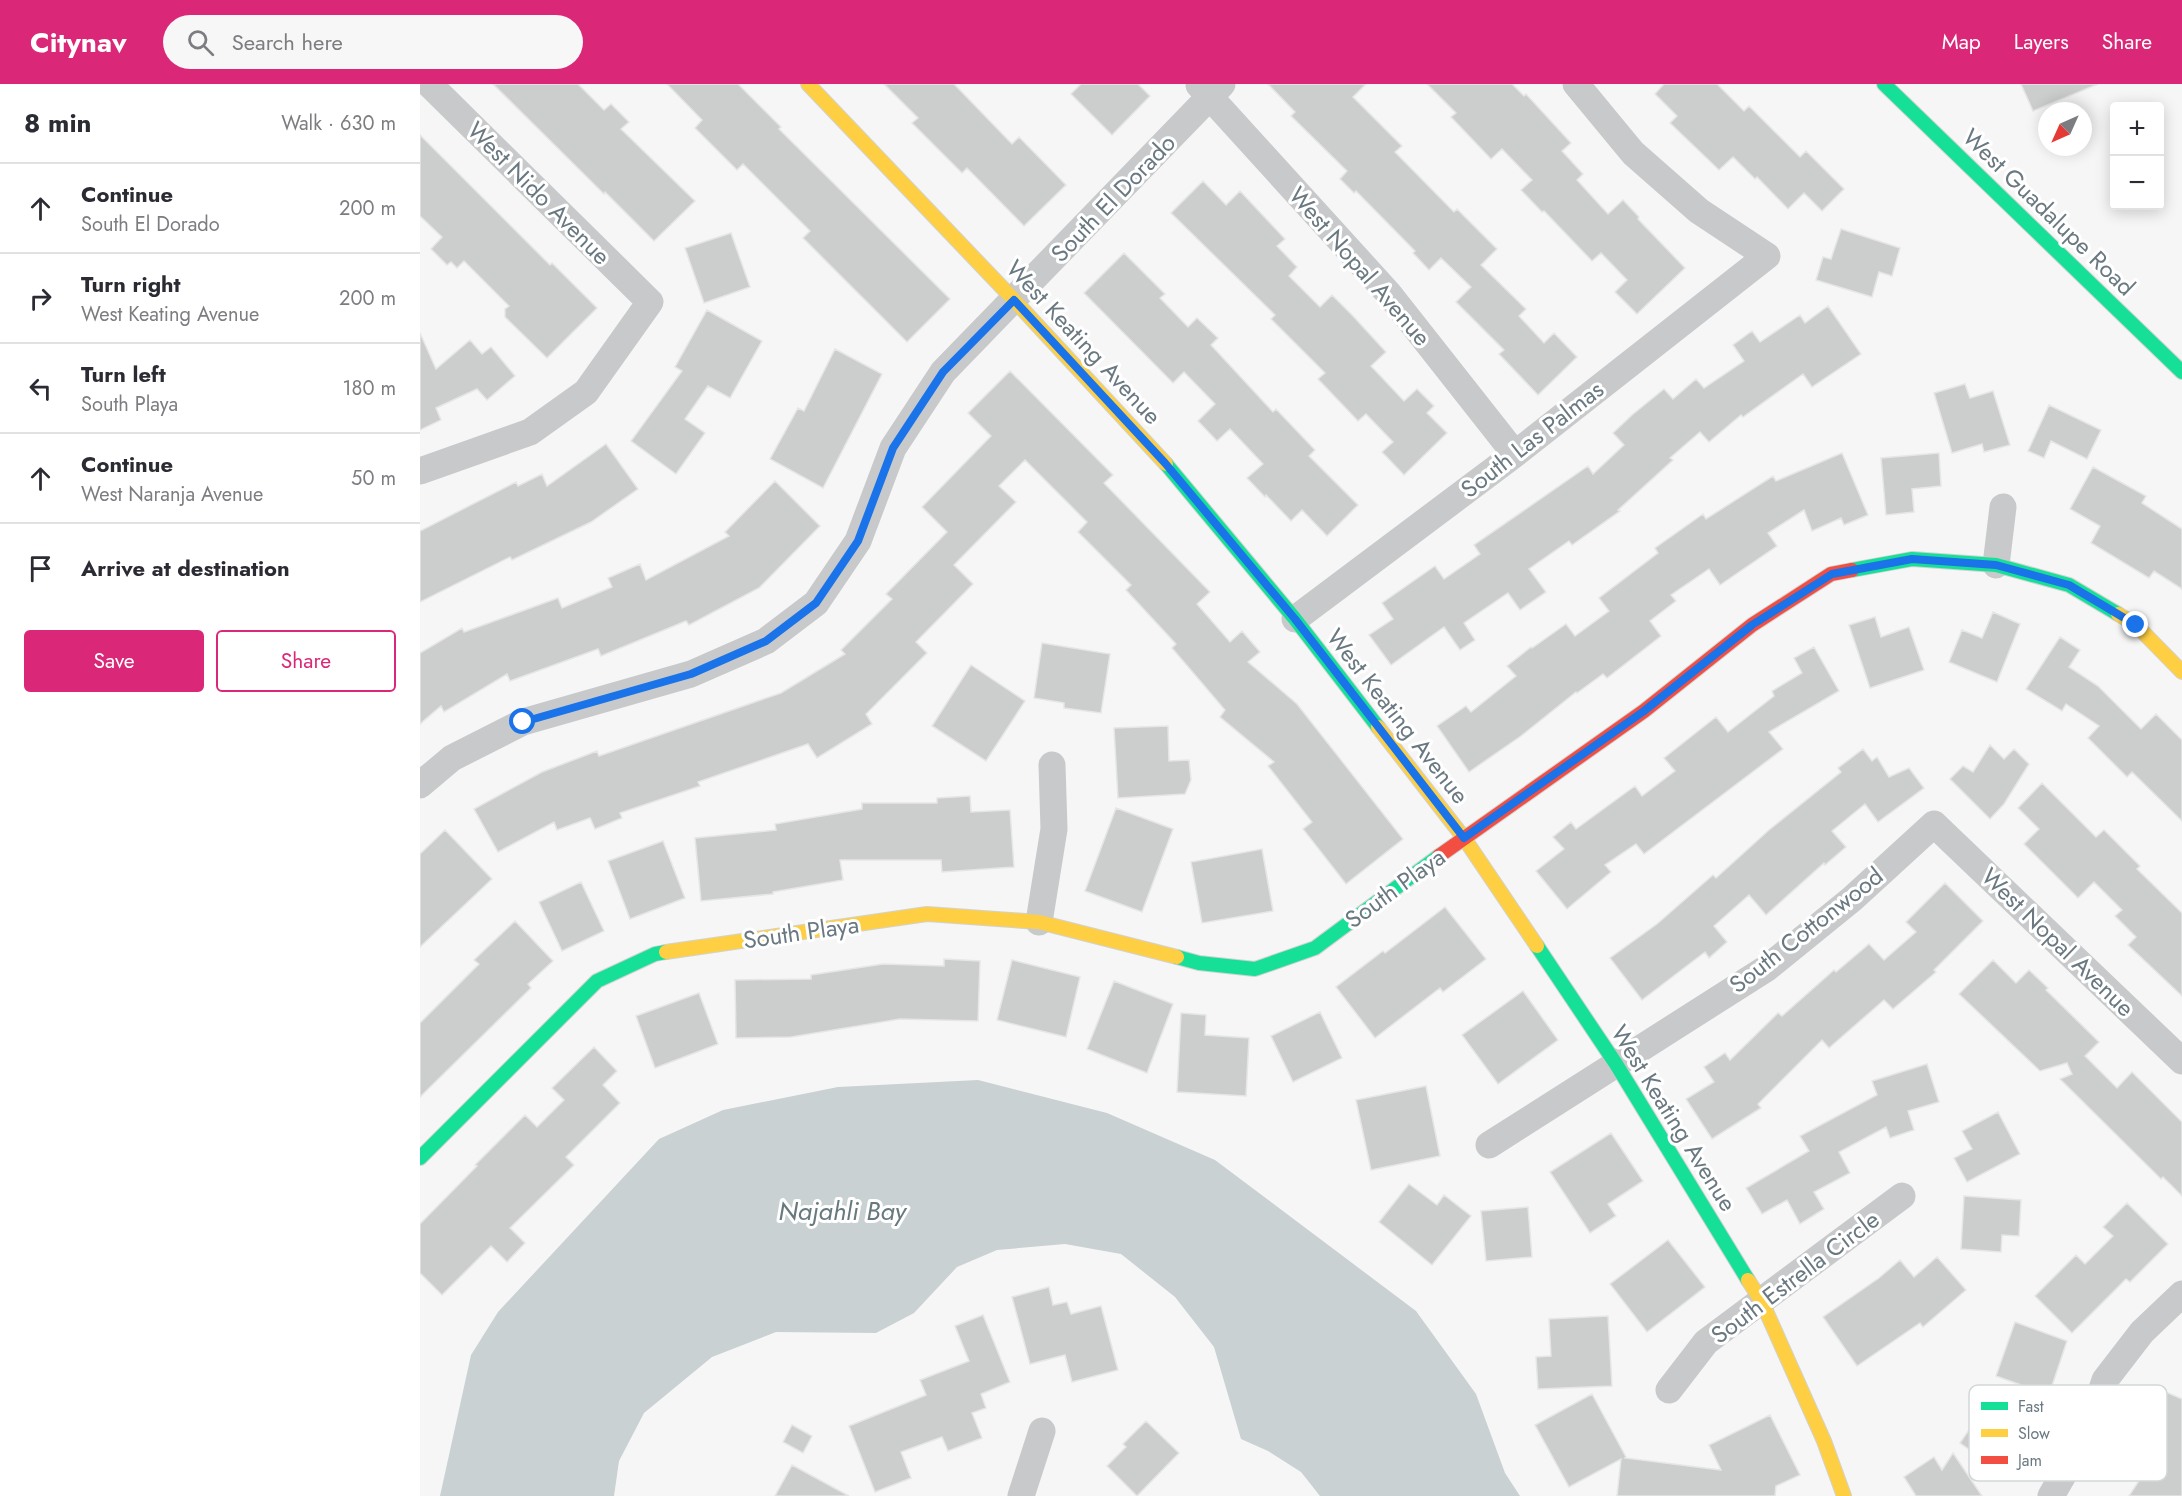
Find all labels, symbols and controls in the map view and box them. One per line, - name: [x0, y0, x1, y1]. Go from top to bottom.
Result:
- search box: [163, 15, 583, 69]
- text: Citynav: [30, 22, 127, 63]
- icon: search: [184, 26, 217, 59]
- text: Search here: [232, 26, 343, 58]
- text: Map: [1942, 27, 1981, 57]
- text: Layers: [2014, 27, 2069, 57]
- text: Share: [2102, 27, 2152, 57]
- north arrow: [2038, 102, 2092, 156]
- map controls: [2110, 102, 2164, 210]
- button: +: [2110, 102, 2164, 156]
- text: 8 min: [24, 104, 92, 142]
- text: Walk · 630 m: [281, 109, 396, 138]
- street label: West Nido Avenue: [459, 113, 619, 273]
- street label: West Guadalupe Road: [1955, 120, 2143, 304]
- street label: South El Dorado: [1043, 126, 1183, 270]
- button: −: [2110, 156, 2164, 210]
- text: Continue: [81, 178, 173, 210]
- street label: West Nopal Avenue: [1281, 179, 1439, 353]
- icon: ahead: [24, 192, 57, 225]
- text: 200 m: [339, 194, 396, 223]
- text: South El Dorado: [81, 210, 220, 239]
- street label: West Keating Avenue: [998, 252, 1170, 432]
- text: Turn right: [81, 268, 181, 300]
- icon: right: [24, 282, 57, 315]
- text: 200 m: [339, 284, 396, 313]
- text: West Keating Avenue: [81, 300, 259, 329]
- text: Turn left: [81, 358, 166, 390]
- icon: left: [24, 372, 57, 405]
- street label: South Las Palmas: [1453, 372, 1611, 506]
- text: 180 m: [342, 374, 396, 403]
- text: South Playa: [81, 390, 178, 419]
- text: Continue: [81, 448, 173, 480]
- icon: ahead: [24, 462, 57, 495]
- text: 50 m: [351, 464, 396, 493]
- text: West Naranja Avenue: [81, 480, 263, 509]
- icon: arrive: [24, 552, 57, 585]
- text: Arrive at destination: [81, 552, 290, 584]
- route end: [2122, 611, 2148, 637]
- street label: West Keating Avenue: [1318, 621, 1478, 811]
- button: Save: [24, 630, 204, 692]
- button: Share: [216, 630, 396, 692]
- route start: [509, 708, 535, 734]
- street label: South Playa: [1338, 840, 1452, 936]
- street label: South Cottonwood: [1722, 859, 1890, 1001]
- street label: West Nopal Avenue: [1973, 860, 2143, 1024]
- street label: South Playa: [741, 907, 861, 957]
- street label: West Keating Avenue: [1603, 1018, 1745, 1218]
- water label: Najahli Bay: [778, 1192, 908, 1230]
- street label: South Estrella Circle: [1703, 1202, 1887, 1352]
- legend: [1969, 1385, 2167, 1481]
- text: Fast: [2018, 1395, 2044, 1418]
- text: Slow: [2018, 1422, 2050, 1445]
- text: Jam: [2016, 1449, 2042, 1472]

